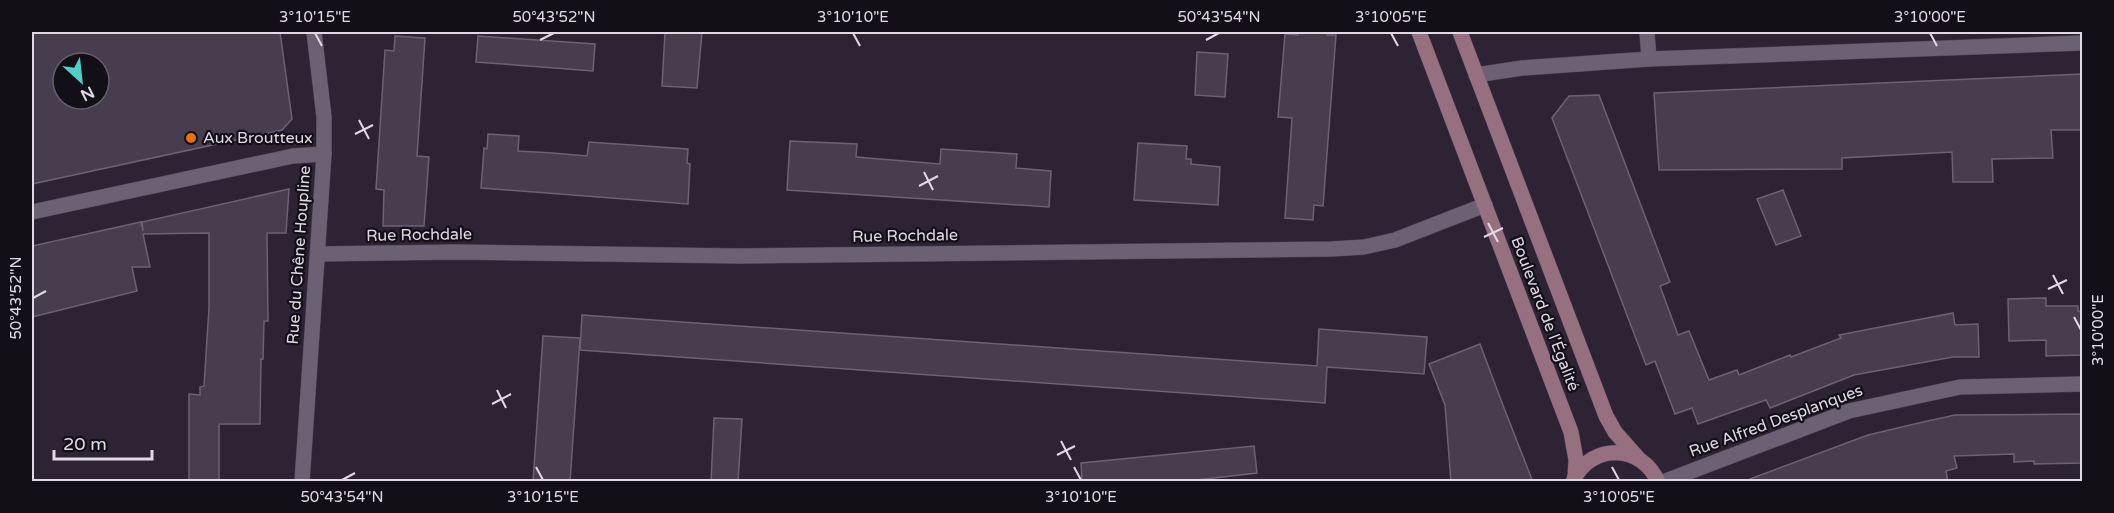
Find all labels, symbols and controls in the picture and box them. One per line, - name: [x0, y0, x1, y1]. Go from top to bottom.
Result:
- text: 3°10'15"E: [279, 8, 351, 26]
- text: 50°43'52"N: [512, 8, 596, 26]
- text: 3°10'10"E: [817, 8, 889, 26]
- text: 50°43'54"N: [1177, 8, 1261, 26]
- text: 3°10'05"E: [1355, 8, 1427, 26]
- text: 3°10'00"E: [1894, 8, 1966, 26]
- north arrow: [51, 51, 111, 111]
- text: N: [77, 82, 98, 105]
- place label: Aux Broutteux: [203, 128, 313, 148]
- marker: Aux Broutteux: [184, 131, 198, 145]
- street label: Rue du Chêne Houpline: [283, 165, 315, 345]
- street label: Rue Rochdale: [366, 224, 472, 246]
- street label: Rue Rochdale: [852, 225, 958, 247]
- street label: Boulevard de l'Égalité: [1506, 234, 1584, 394]
- text: 50°43'52"N: [7, 256, 25, 340]
- text: 3°10'00"E: [2089, 294, 2107, 366]
- street label: Rue Alfred Desplanques: [1686, 380, 1866, 462]
- scale bar: [54, 423, 152, 461]
- text: 20 m: [63, 433, 107, 455]
- text: 50°43'54"N: [300, 488, 384, 506]
- text: 3°10'15"E: [507, 488, 579, 506]
- text: 3°10'10"E: [1045, 488, 1117, 506]
- text: 3°10'05"E: [1583, 488, 1655, 506]

